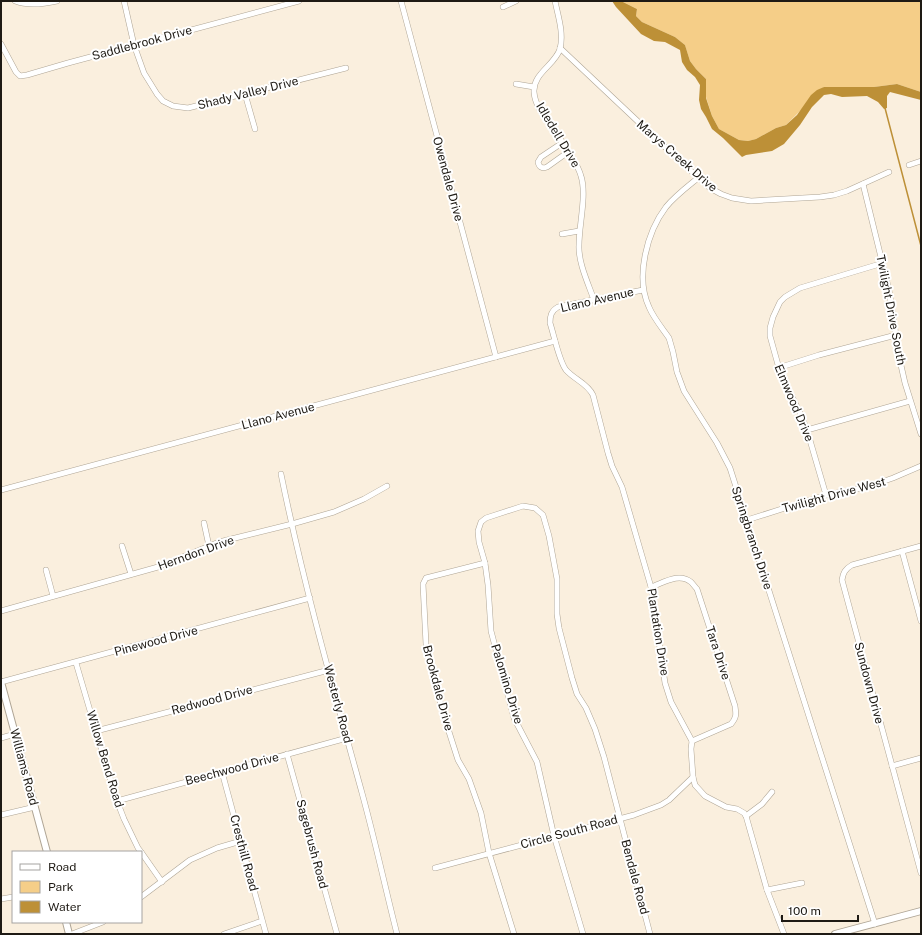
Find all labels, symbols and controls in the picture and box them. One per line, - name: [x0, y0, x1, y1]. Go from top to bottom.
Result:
- street label: Saddlebrook Drive: [91, 23, 194, 63]
- street label: Shady Valley Drive: [196, 74, 300, 112]
- street label: Idledell Drive: [533, 100, 583, 170]
- street label: Marys Creek Drive: [634, 117, 720, 195]
- street label: Owendale Drive: [430, 135, 466, 223]
- street label: Twilight Drive South: [873, 254, 909, 366]
- street label: Llano Avenue: [559, 285, 635, 315]
- street label: Elmwood Drive: [771, 362, 817, 444]
- street label: Llano Avenue: [240, 399, 316, 432]
- street label: Twilight Drive West: [781, 474, 888, 516]
- street label: Springbranch Drive: [729, 485, 775, 591]
- street label: Herndon Drive: [156, 533, 236, 573]
- street label: Plantation Drive: [644, 587, 672, 677]
- street label: Pinewood Drive: [113, 623, 199, 659]
- street label: Tara Drive: [703, 624, 733, 682]
- street label: Sundown Drive: [851, 641, 887, 725]
- street label: Palomino Drive: [488, 642, 526, 726]
- street label: Brookdale Drive: [420, 644, 456, 733]
- street label: Westerly Road: [321, 663, 355, 745]
- street label: Redwood Drive: [170, 682, 254, 718]
- street label: Willow Bend Road: [84, 709, 126, 809]
- street label: Williams Road: [7, 727, 41, 807]
- street label: Beechwood Drive: [184, 750, 281, 788]
- street label: Sagebrush Road: [293, 798, 331, 890]
- street label: Circle South Road: [519, 812, 619, 852]
- street label: Cresthill Road: [227, 813, 261, 893]
- street label: Bendale Road: [618, 838, 652, 916]
- legend: [12, 851, 142, 923]
- text: Road: [48, 860, 76, 874]
- text: Park: [48, 880, 74, 894]
- scale bar: [782, 897, 858, 923]
- text: Water: [48, 900, 82, 914]
- text: 100 m: [788, 904, 821, 918]

